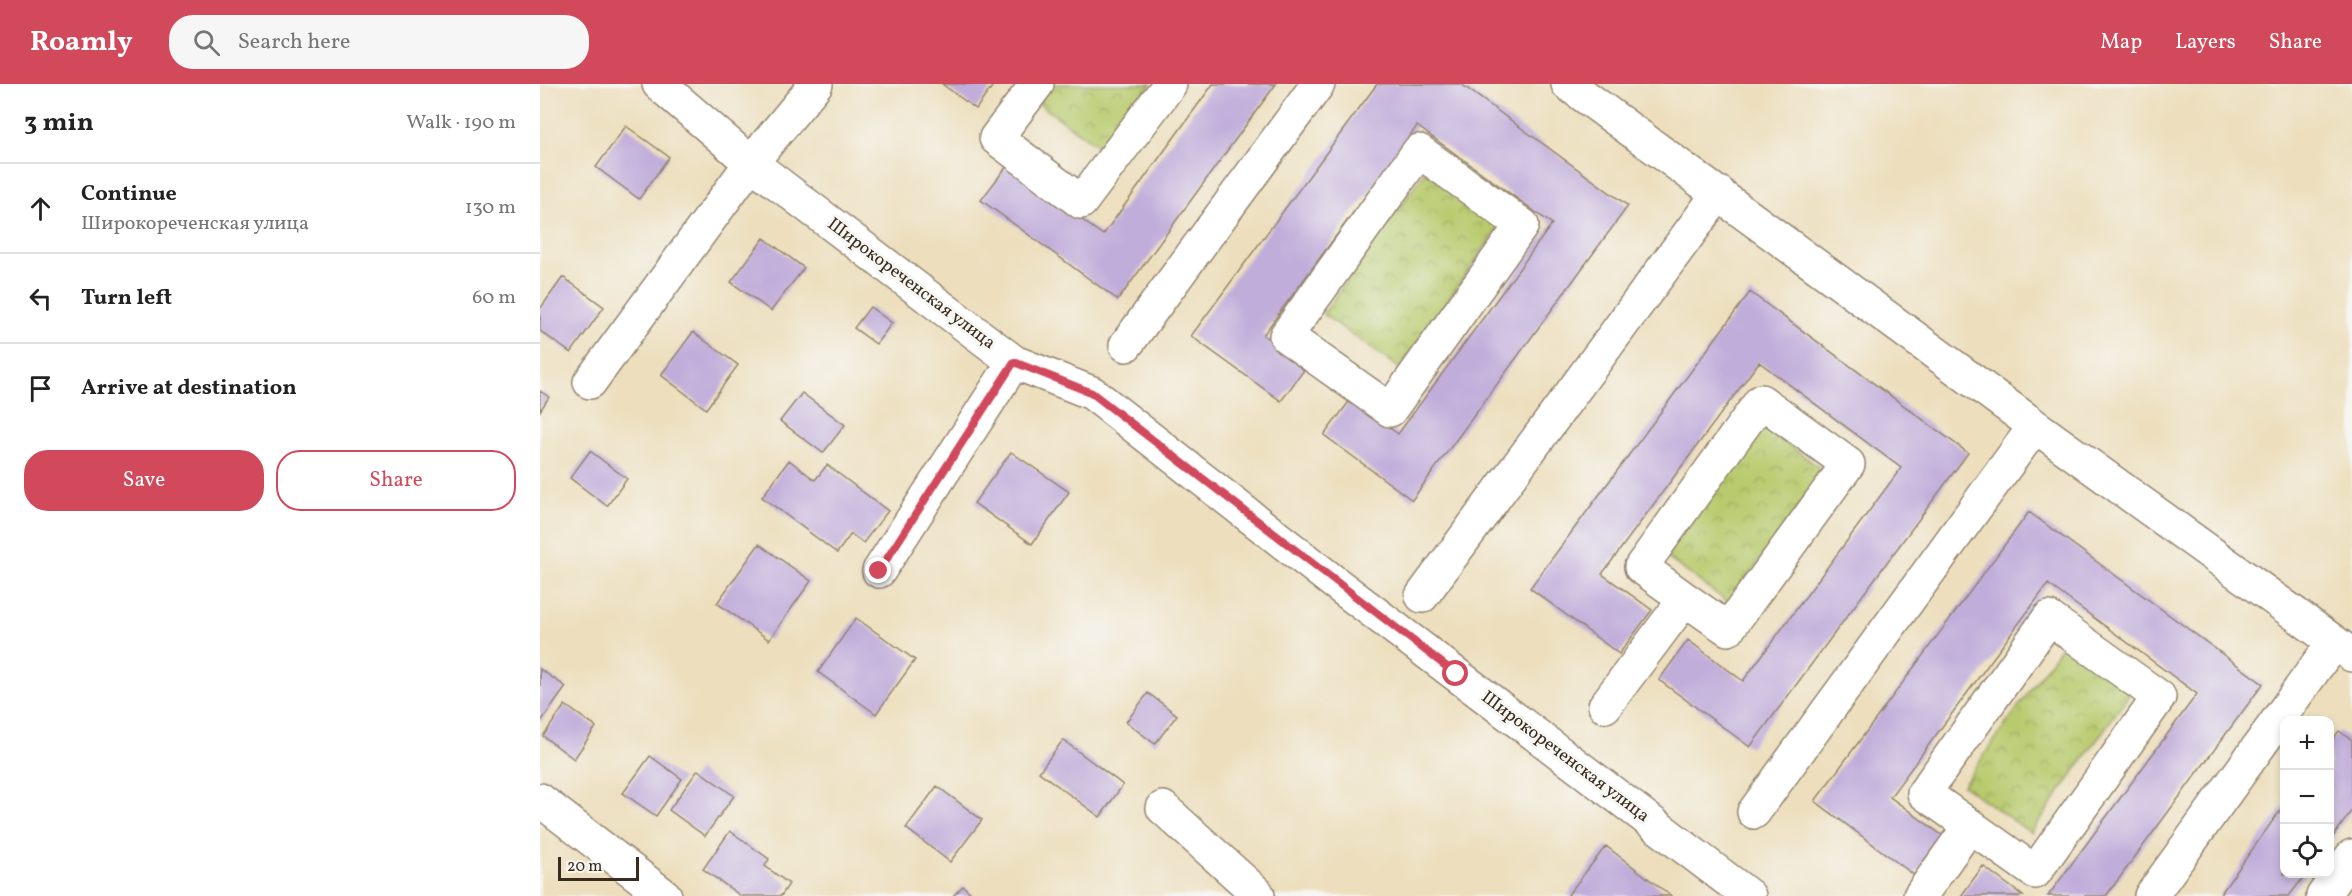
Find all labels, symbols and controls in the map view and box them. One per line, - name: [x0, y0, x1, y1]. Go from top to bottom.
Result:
- search box: [169, 15, 589, 69]
- text: Roamly: [30, 23, 133, 62]
- icon: search: [190, 26, 223, 59]
- text: Search here: [238, 27, 350, 58]
- text: Map: [2100, 28, 2142, 57]
- text: Layers: [2175, 28, 2236, 57]
- text: Share: [2269, 28, 2322, 57]
- text: 3 min: [24, 105, 94, 141]
- text: Walk · 190 m: [406, 109, 516, 137]
- text: Continue: [81, 179, 177, 210]
- icon: ahead: [24, 192, 57, 225]
- text: 130 m: [465, 194, 516, 222]
- text: Широкореченская улица: [81, 210, 309, 238]
- street label: Широкореченская улица: [822, 212, 1000, 356]
- icon: left: [24, 282, 57, 315]
- text: Turn left: [81, 283, 172, 314]
- text: 60 m: [472, 284, 516, 312]
- icon: arrive: [24, 372, 57, 405]
- text: Arrive at destination: [81, 373, 297, 404]
- button: Save: [24, 450, 264, 511]
- button: Share: [276, 450, 516, 511]
- route end: [865, 557, 891, 583]
- route start: [1442, 660, 1468, 686]
- street label: Широкореченская улица: [1476, 685, 1654, 829]
- map controls: [2280, 716, 2334, 878]
- button: +: [2280, 716, 2334, 770]
- button: −: [2280, 770, 2334, 824]
- button: locate: [2280, 824, 2334, 878]
- scale bar: [558, 854, 639, 882]
- text: 20 m: [567, 856, 602, 878]

